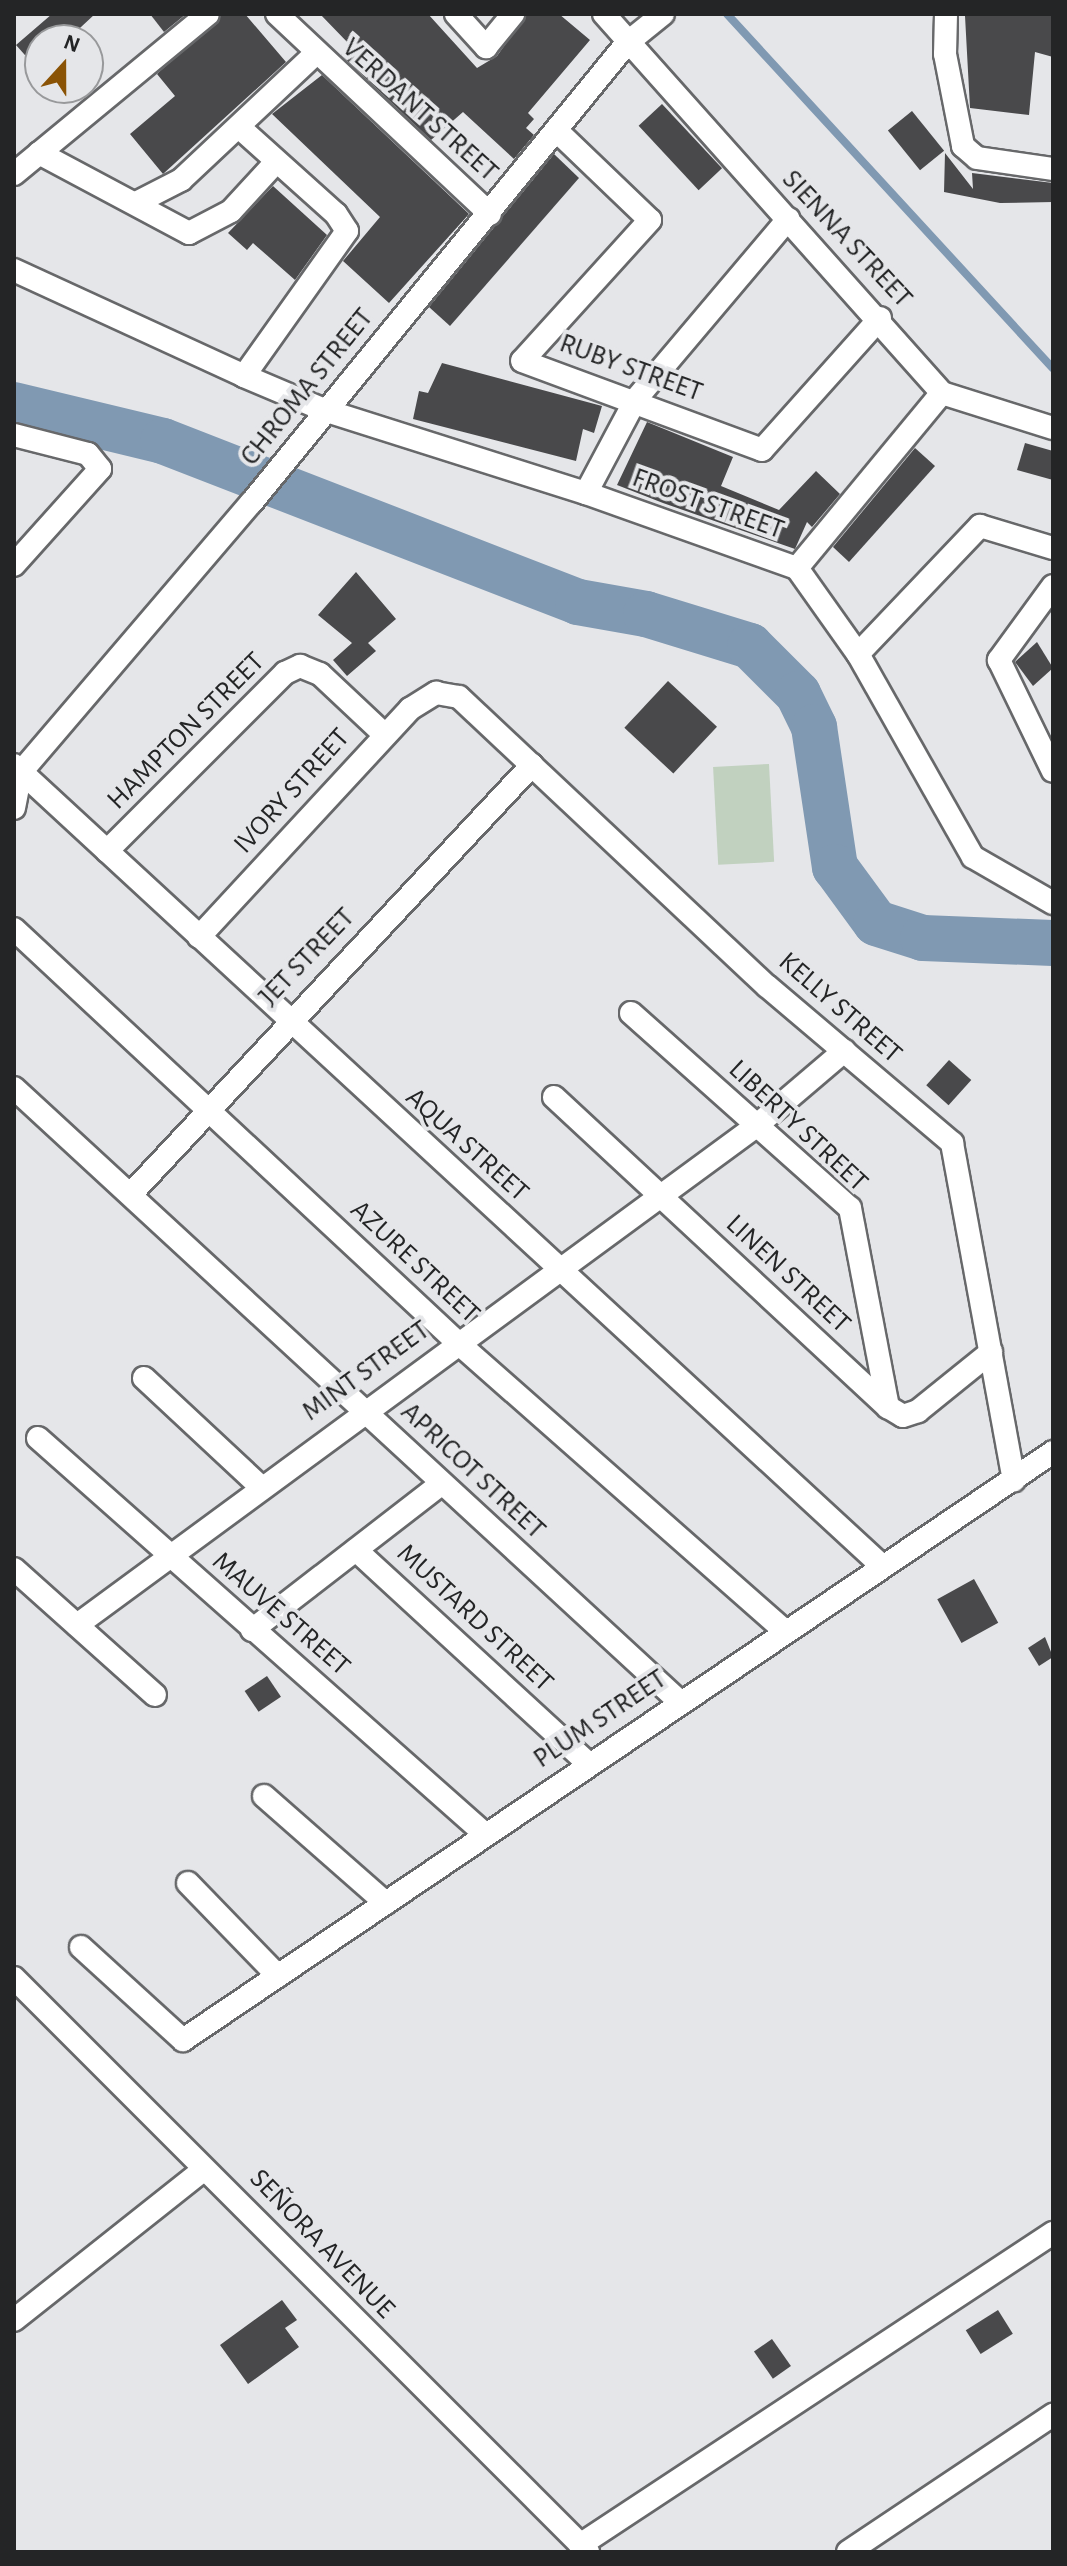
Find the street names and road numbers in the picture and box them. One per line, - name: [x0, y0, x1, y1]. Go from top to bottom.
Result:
- street label: VERDANT STREET: [335, 31, 505, 189]
- street label: SIENNA STREET: [775, 163, 919, 315]
- street label: CHROMA STREET: [233, 302, 381, 472]
- street label: RUBY STREET: [555, 327, 707, 409]
- street label: FROST STREET: [628, 461, 788, 547]
- street label: HAMPTON STREET: [100, 645, 272, 817]
- street label: IVORY STREET: [227, 721, 357, 861]
- street label: JET STREET: [252, 901, 362, 1013]
- street label: KELLY STREET: [771, 945, 909, 1071]
- street label: LIBERTY STREET: [721, 1053, 875, 1199]
- street label: AQUA STREET: [398, 1081, 536, 1209]
- street label: AZURE STREET: [343, 1193, 487, 1331]
- street label: LINEN STREET: [719, 1208, 857, 1340]
- street label: MINT STREET: [296, 1313, 436, 1429]
- street label: APRICOT STREET: [394, 1395, 552, 1547]
- street label: MUSTARD STREET: [390, 1537, 560, 1699]
- street label: MAUVE STREET: [205, 1545, 357, 1683]
- street label: PLUM STREET: [527, 1662, 673, 1776]
- street label: SEÑORA AVENUE: [242, 2162, 402, 2326]

